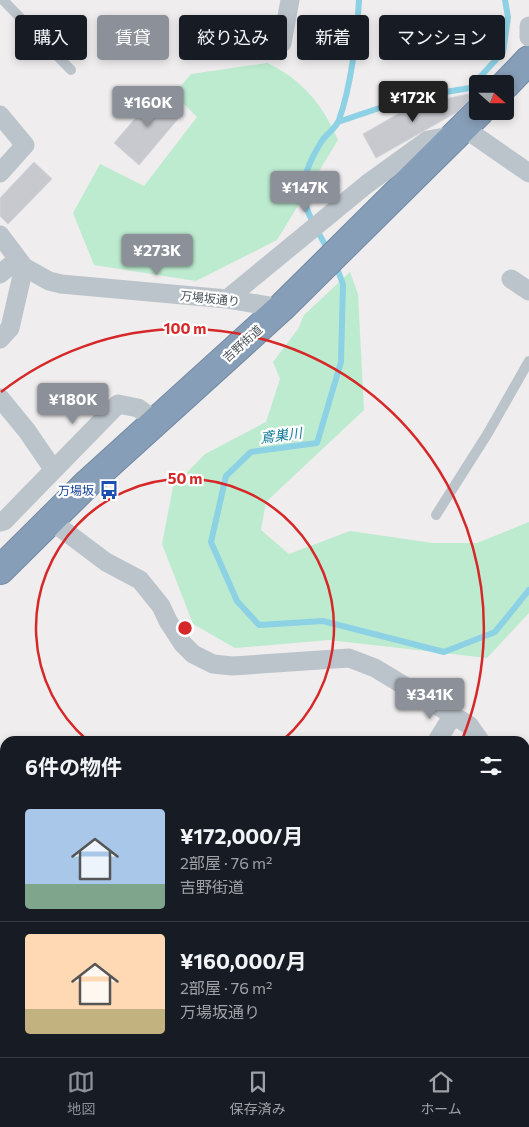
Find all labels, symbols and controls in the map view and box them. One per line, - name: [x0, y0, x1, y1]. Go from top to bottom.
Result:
- chip: 購入: [15, 15, 87, 60]
- chip: 賃貸: [97, 15, 169, 60]
- chip: 絞り込み: [179, 15, 287, 60]
- chip: 新着: [297, 15, 369, 60]
- chip: マンション: [379, 15, 505, 60]
- north arrow: [469, 75, 514, 120]
- map controls: [469, 75, 514, 120]
- pin: ¥172K: [378, 80, 448, 123]
- pin: ¥160K: [113, 86, 183, 128]
- text: ¥172K: [390, 87, 436, 106]
- text: ¥160K: [123, 92, 173, 111]
- pin: ¥147K: [270, 170, 340, 213]
- text: ¥147K: [282, 177, 328, 196]
- pin: ¥273K: [122, 234, 192, 276]
- text: ¥273K: [133, 240, 181, 259]
- street label: 万場坂通り: [179, 288, 241, 308]
- text: 100 m: [164, 319, 206, 337]
- street label: 吉野街道: [219, 322, 265, 364]
- pin: ¥180K: [38, 382, 108, 425]
- text: ¥180K: [48, 389, 98, 408]
- water label: 鳶巣川: [259, 424, 305, 446]
- text: 50 m: [168, 469, 202, 487]
- bus stop icon: 万場坂: [98, 479, 120, 501]
- place label: 万場坂: [58, 483, 94, 497]
- centre of rings: [176, 619, 194, 637]
- pin: ¥341K: [395, 678, 465, 720]
- text: ¥341K: [406, 684, 454, 703]
- icon: filters: [477, 752, 505, 780]
- text: 6件の物件: [25, 754, 122, 779]
- text: ¥172,000/月: [180, 823, 303, 848]
- icon: home: [65, 829, 125, 889]
- text: 2部屋 · 76 m²: [180, 853, 272, 872]
- text: 吉野街道: [180, 877, 244, 896]
- text: ¥160,000/月: [180, 948, 307, 973]
- icon: home: [65, 954, 125, 1014]
- text: 2部屋 · 76 m²: [180, 978, 272, 997]
- text: 万場坂通り: [180, 1002, 260, 1021]
- tab: 地図: [67, 1068, 95, 1118]
- tab: 保存済み: [230, 1068, 286, 1118]
- tab: ホーム: [420, 1068, 462, 1118]

